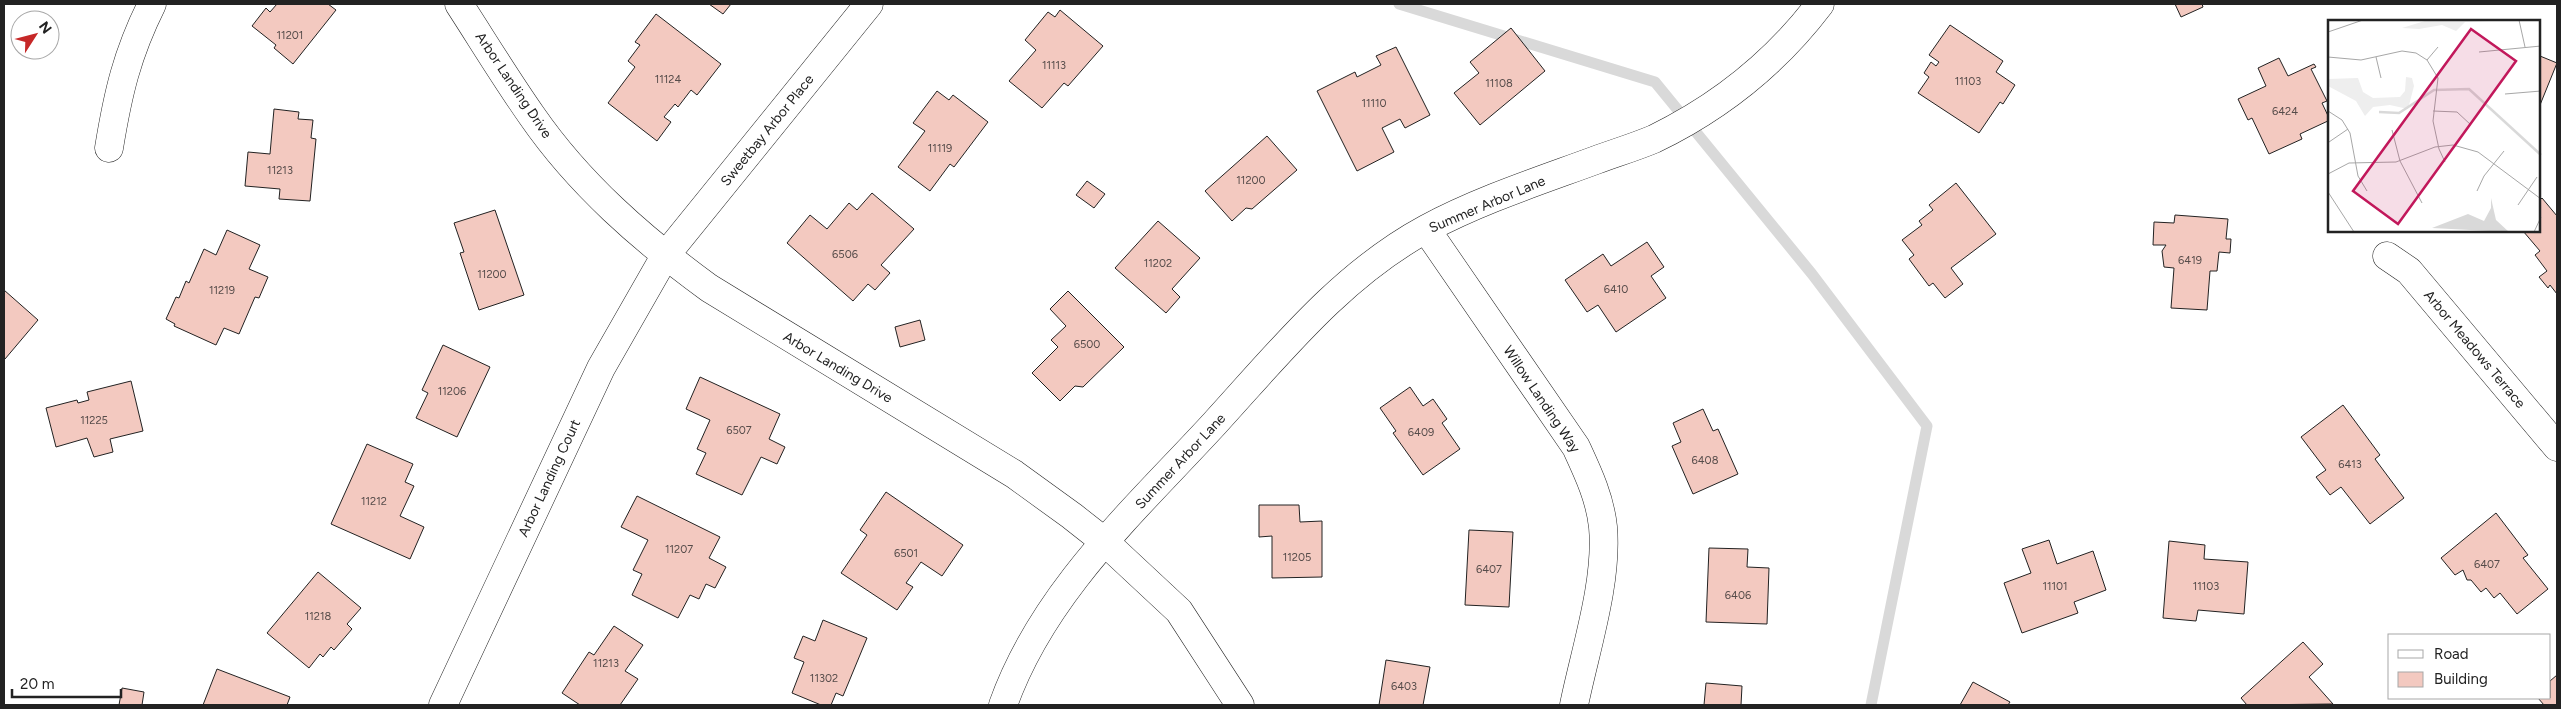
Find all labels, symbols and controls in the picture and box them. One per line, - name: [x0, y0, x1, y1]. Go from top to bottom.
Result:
- north arrow: [10, 10, 60, 60]
- text: N: [35, 18, 55, 37]
- inset map: [2328, 20, 2541, 232]
- house number: 11201: [277, 29, 303, 42]
- street label: Arbor Landing Drive: [472, 29, 556, 142]
- house number: 11113: [1042, 59, 1066, 72]
- street label: Sweetbay Arbor Place: [717, 71, 818, 189]
- house number: 11124: [655, 73, 681, 86]
- house number: 11103: [1955, 75, 1981, 88]
- house number: 11108: [1485, 77, 1513, 90]
- house number: 11110: [1361, 97, 1387, 110]
- house number: 6424: [2272, 105, 2298, 118]
- house number: 11119: [928, 142, 952, 155]
- house number: 11213: [267, 164, 293, 177]
- street label: Summer Arbor Lane: [1426, 172, 1548, 237]
- house number: 11200: [1236, 174, 1266, 187]
- house number: 6506: [832, 248, 858, 261]
- house number: 6419: [2178, 254, 2202, 267]
- house number: 11202: [1144, 257, 1172, 270]
- house number: 11200: [477, 268, 507, 281]
- house number: 6410: [1604, 283, 1628, 296]
- house number: 11219: [209, 284, 235, 297]
- street label: Arbor Meadows Terrace: [2420, 287, 2529, 412]
- street label: Arbor Landing Drive: [780, 328, 896, 407]
- house number: 6500: [1074, 338, 1100, 351]
- street label: Willow Landing Way: [1499, 342, 1584, 457]
- house number: 11206: [438, 385, 466, 398]
- street label: Summer Arbor Lane: [1132, 410, 1229, 513]
- house number: 11225: [80, 414, 108, 427]
- street label: Arbor Landing Court: [515, 417, 584, 540]
- house number: 6507: [726, 424, 752, 437]
- house number: 6409: [1408, 426, 1434, 439]
- house number: 6408: [1692, 454, 1719, 467]
- house number: 6413: [2338, 458, 2362, 471]
- house number: 11212: [361, 495, 387, 508]
- house number: 11207: [665, 543, 693, 556]
- house number: 6501: [894, 547, 918, 560]
- house number: 11205: [1283, 551, 1311, 564]
- house number: 6407: [2474, 558, 2500, 571]
- house number: 6407: [1476, 563, 1502, 576]
- house number: 11101: [2042, 580, 2068, 593]
- house number: 11103: [2193, 580, 2219, 593]
- house number: 6406: [1725, 589, 1751, 602]
- house number: 11218: [305, 610, 332, 623]
- legend: [2388, 634, 2551, 699]
- text: Road: [2434, 645, 2469, 663]
- house number: 11213: [593, 657, 619, 670]
- scale bar: [12, 666, 121, 698]
- text: Building: [2434, 670, 2488, 688]
- house number: 11302: [810, 672, 838, 685]
- text: 20 m: [20, 675, 54, 693]
- house number: 6403: [1391, 680, 1417, 693]

